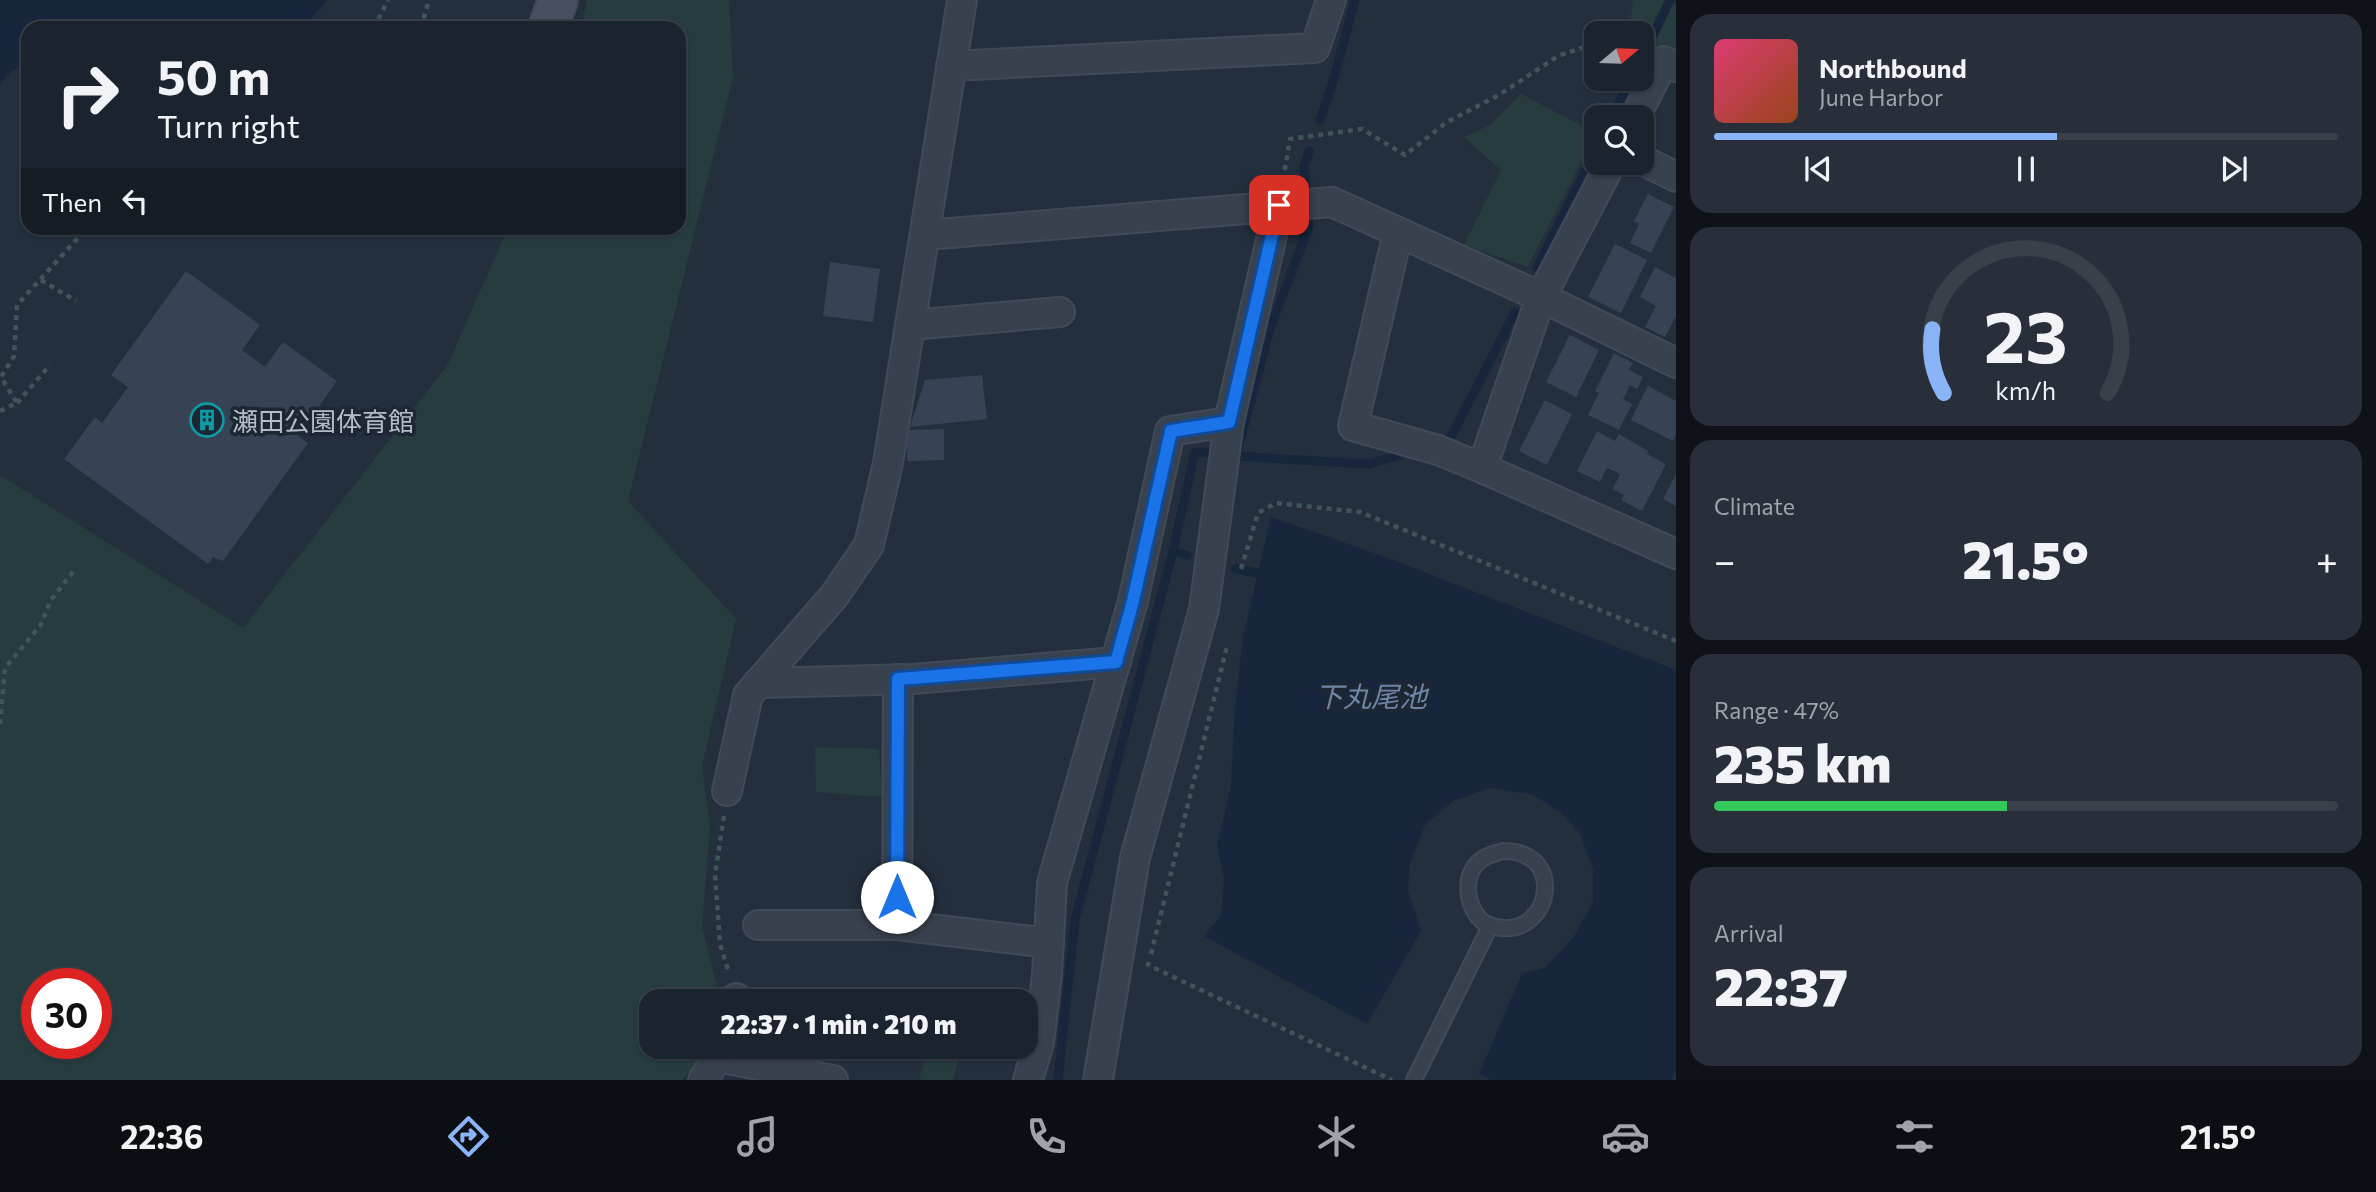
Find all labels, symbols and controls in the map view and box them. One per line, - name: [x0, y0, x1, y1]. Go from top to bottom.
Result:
- north arrow: [1584, 21, 1654, 91]
- map controls: [1584, 21, 1654, 175]
- text: 50 m: [157, 45, 270, 105]
- icon: right: [42, 49, 133, 140]
- text: Northbound: [1819, 52, 1967, 83]
- text: June Harbor: [1819, 83, 1943, 111]
- text: Turn right: [157, 105, 300, 145]
- button: search: [1584, 105, 1654, 175]
- icon: previous: [1799, 150, 1837, 188]
- icon: pause: [2007, 150, 2045, 188]
- icon: next: [2215, 150, 2253, 188]
- pin: [1249, 175, 1309, 235]
- icon: left: [116, 182, 154, 220]
- text: Then: [42, 186, 102, 217]
- icon: arrive: [1260, 186, 1298, 224]
- text: 23: [1984, 289, 2068, 378]
- text: km/h: [1996, 375, 2056, 405]
- building icon: 瀬田公園体育館: [188, 401, 226, 439]
- place label: 瀬田公園体育館: [232, 405, 414, 436]
- text: Climate: [1714, 492, 1795, 520]
- text: 21.5°: [1962, 526, 2089, 590]
- text: −: [1714, 536, 1736, 583]
- text: +: [2316, 536, 2338, 583]
- water label: 下丸尾池: [1315, 679, 1430, 713]
- text: Range · 47%: [1714, 696, 1839, 724]
- text: 235 km: [1714, 730, 1891, 794]
- position arrow: [860, 860, 934, 934]
- text: Arrival: [1714, 919, 1784, 947]
- text: 22:37: [1714, 953, 1848, 1017]
- speed limit sign: 30: [21, 968, 112, 1059]
- text: 22:37 · 1 min · 210 m: [721, 1008, 956, 1039]
- icon: directions: [444, 1112, 493, 1161]
- icon: music: [733, 1112, 782, 1161]
- icon: phone: [1022, 1112, 1071, 1161]
- icon: climate: [1312, 1112, 1361, 1161]
- icon: car: [1601, 1112, 1650, 1161]
- icon: filters: [1890, 1112, 1939, 1161]
- text: 22:36: [120, 1116, 203, 1156]
- text: 21.5°: [2180, 1116, 2256, 1156]

